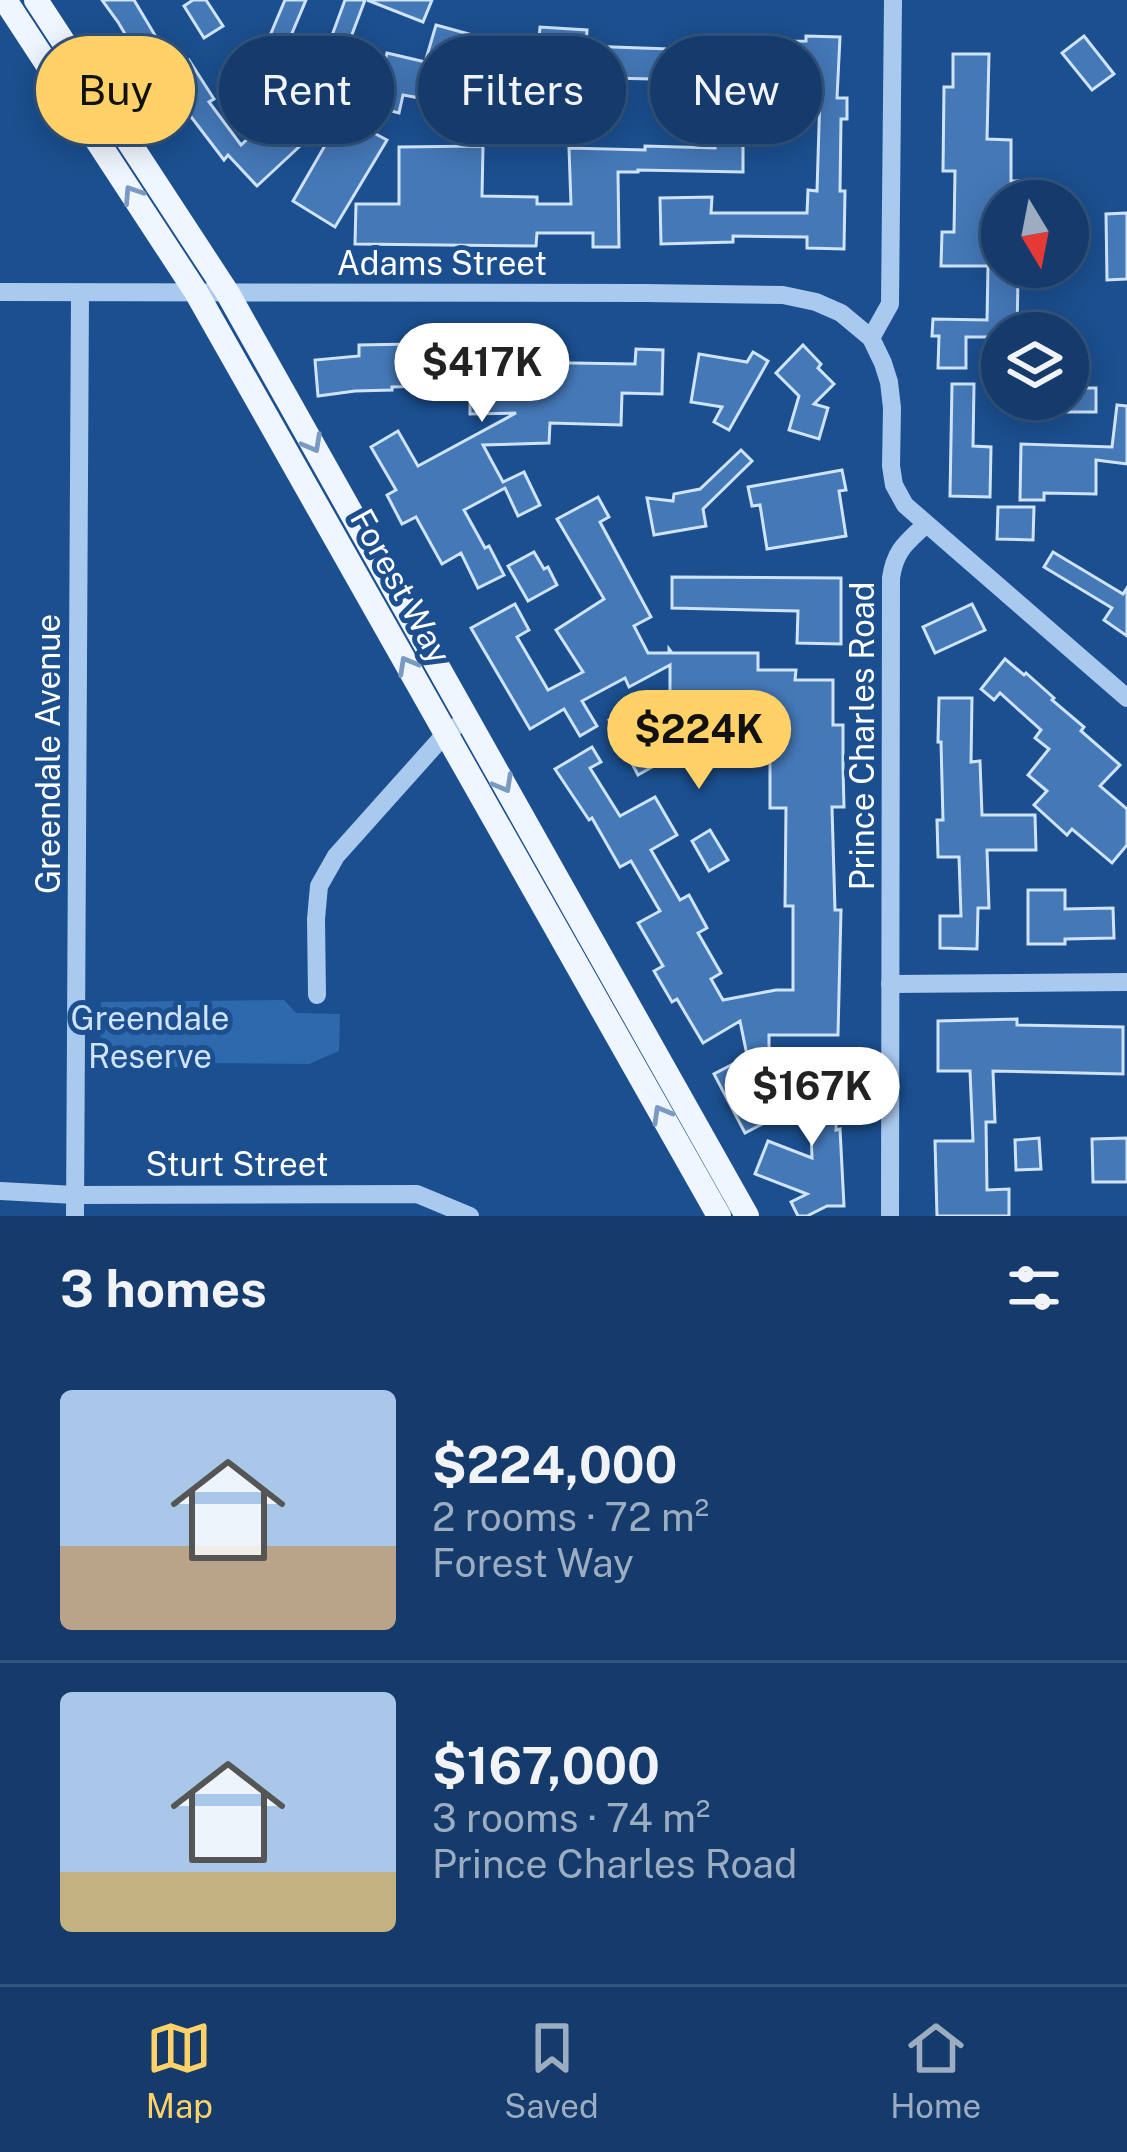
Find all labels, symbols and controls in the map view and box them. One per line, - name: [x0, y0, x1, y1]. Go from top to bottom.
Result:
- chip: Buy: [36, 36, 195, 144]
- chip: Rent: [219, 36, 394, 144]
- chip: Filters: [418, 36, 626, 144]
- chip: New: [650, 36, 822, 144]
- north arrow: [981, 180, 1089, 288]
- map controls: [981, 180, 1089, 420]
- one-way arrow: [125, 186, 147, 208]
- street label: Adams Street: [337, 244, 547, 282]
- button: layers: [981, 312, 1089, 420]
- pin: $417K: [398, 323, 566, 425]
- text: $417K: [421, 339, 543, 385]
- one-way arrow: [298, 432, 321, 453]
- street label: Forest Way: [343, 502, 459, 670]
- street label: Prince Charles Road: [843, 581, 881, 891]
- street label: Greendale Avenue: [29, 614, 67, 894]
- one-way arrow: [399, 656, 422, 678]
- pin: $224K: [615, 690, 783, 792]
- text: $224K: [634, 706, 764, 752]
- one-way arrow: [490, 771, 513, 793]
- park label: Greendale Reserve: [70, 999, 230, 1075]
- pin: $167K: [728, 1047, 896, 1149]
- text: $167K: [752, 1063, 872, 1109]
- one-way arrow: [652, 1106, 675, 1127]
- street label: Sturt Street: [145, 1145, 329, 1183]
- icon: filters: [1001, 1255, 1067, 1321]
- text: 3 homes: [60, 1259, 267, 1318]
- text: $224,000: [432, 1435, 677, 1494]
- icon: home: [156, 1438, 300, 1582]
- text: 2 rooms · 72 m²: [432, 1494, 709, 1540]
- text: Forest Way: [432, 1540, 634, 1586]
- text: $167,000: [432, 1736, 660, 1795]
- icon: home: [156, 1740, 300, 1884]
- text: 3 rooms · 74 m²: [432, 1795, 710, 1841]
- text: Prince Charles Road: [432, 1841, 797, 1887]
- tab: Map: [146, 2015, 213, 2125]
- tab: Saved: [504, 2015, 599, 2125]
- tab: Home: [890, 2015, 981, 2125]

